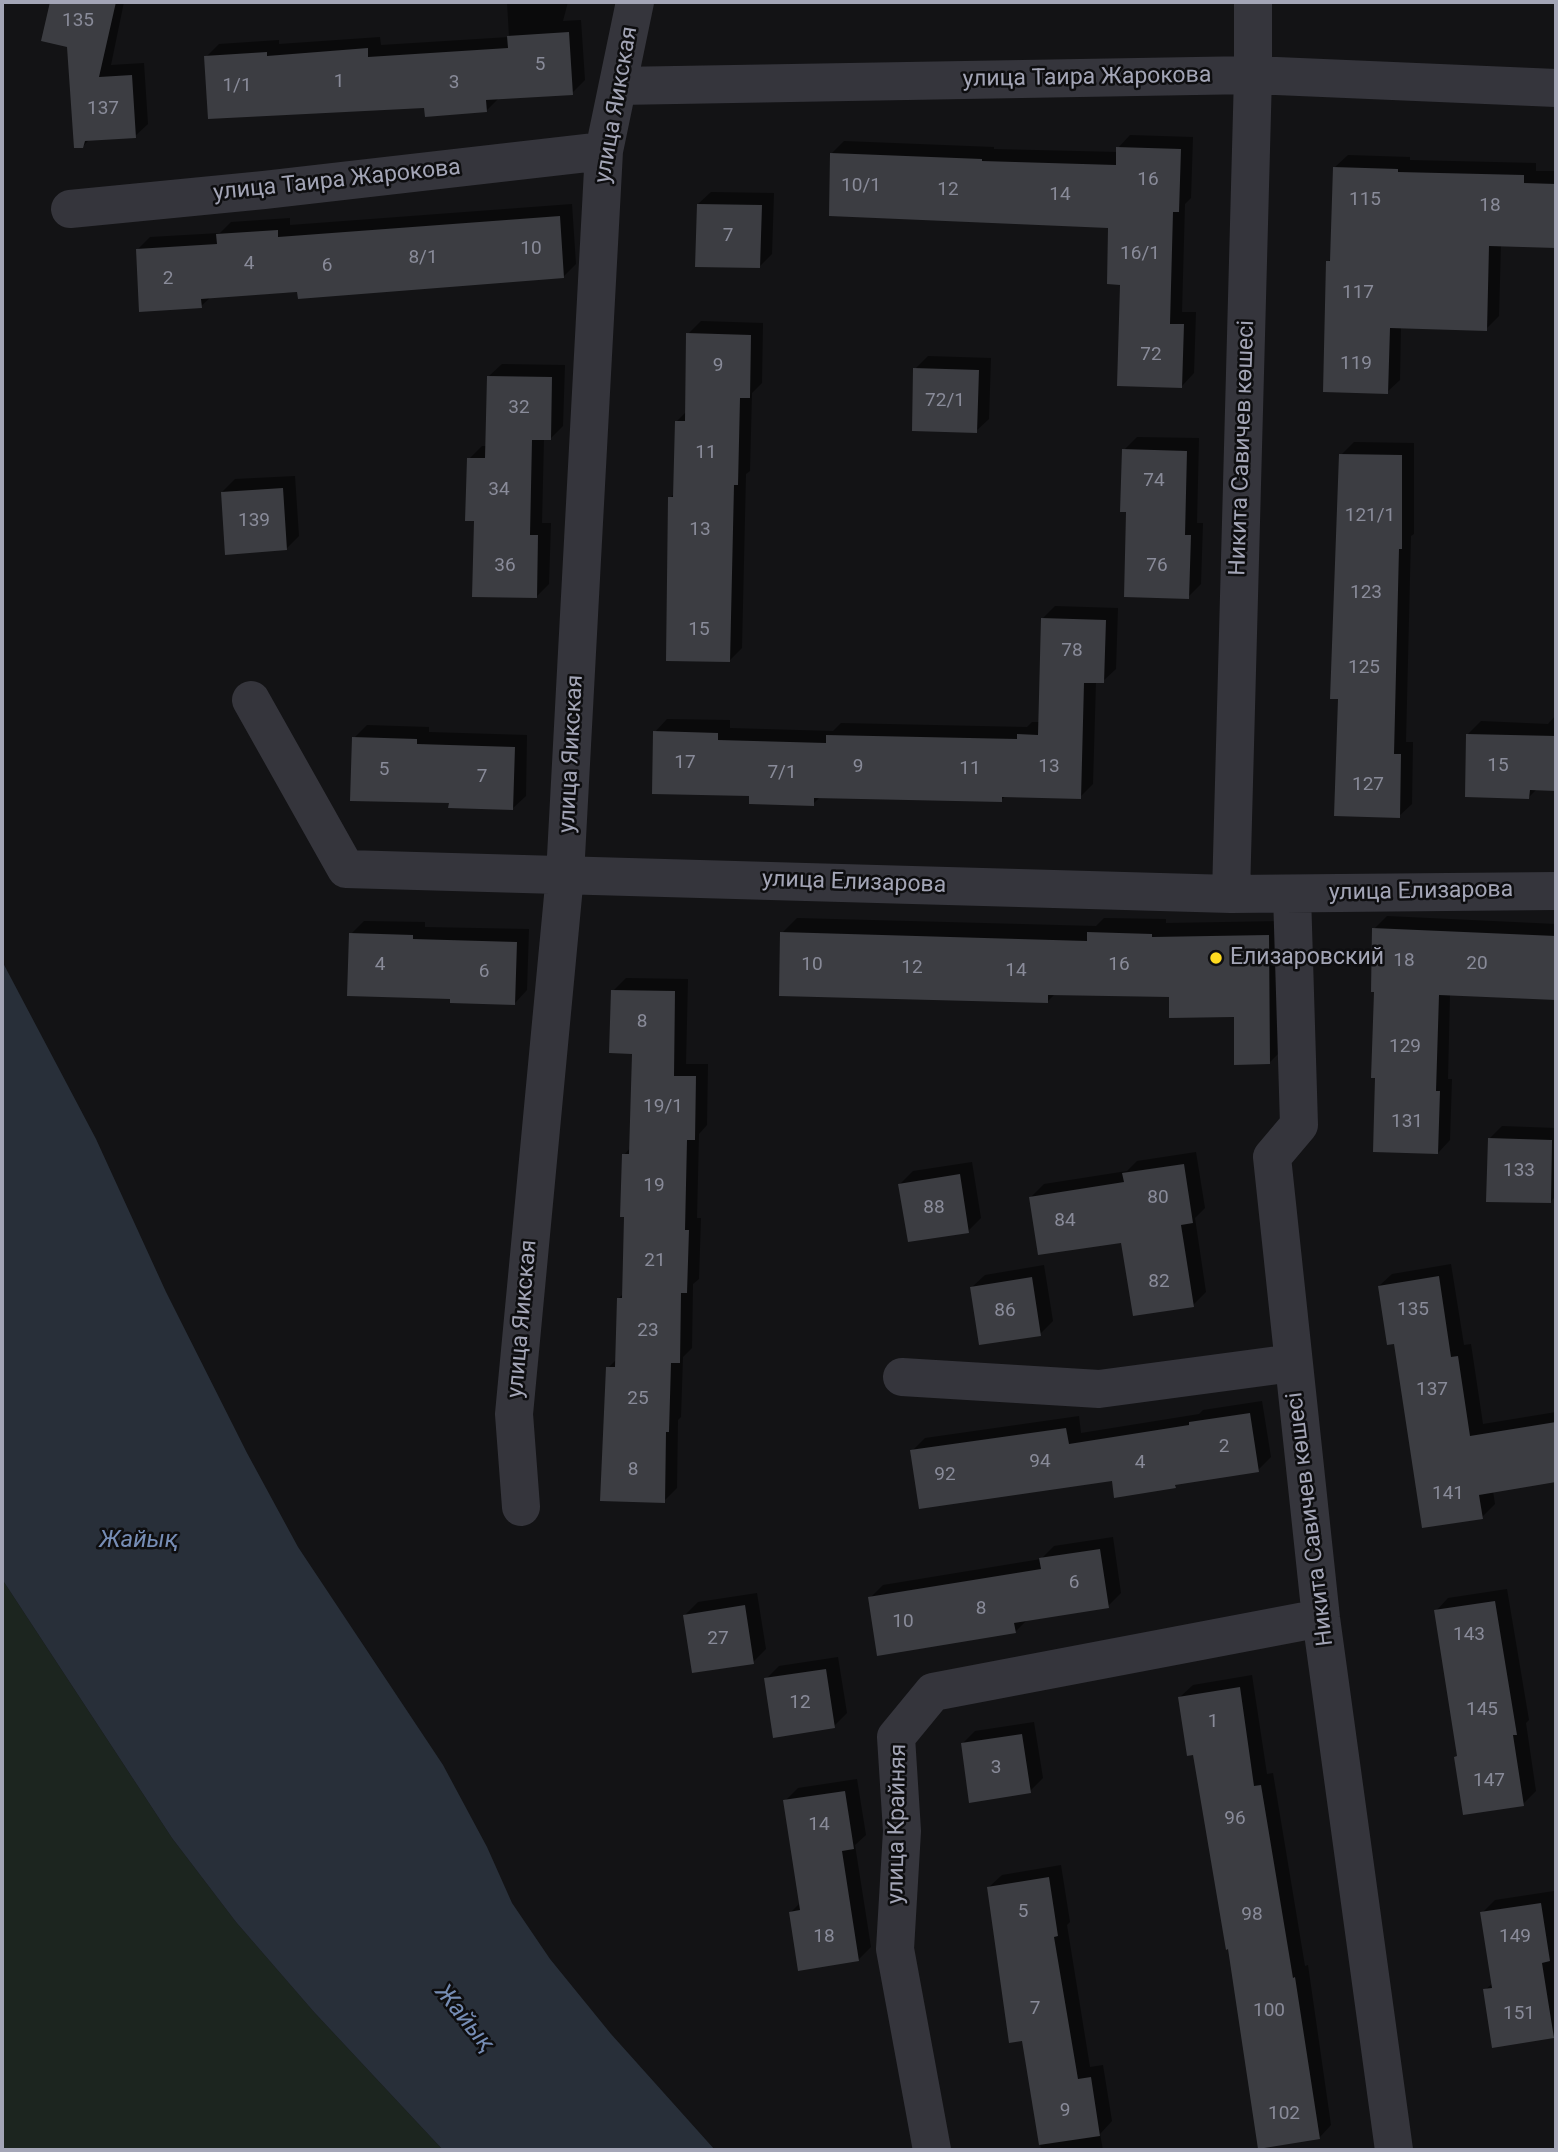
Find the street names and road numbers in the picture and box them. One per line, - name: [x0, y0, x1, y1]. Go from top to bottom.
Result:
- street label: улица Яикская: [590, 24, 644, 186]
- street label: улица Таира Жарокова: [962, 62, 1212, 94]
- street label: улица Таира Жарокова: [212, 154, 462, 208]
- street label: Никита Савичев көшесі: [1225, 320, 1261, 576]
- street label: улица Яикская: [554, 674, 590, 834]
- street label: улица Елизарова: [761, 866, 947, 900]
- street label: улица Елизарова: [1329, 877, 1513, 907]
- street label: улица Яикская: [502, 1239, 544, 1399]
- street label: Никита Савичев көшесі: [1282, 1390, 1340, 1648]
- street label: улица Крайняя: [883, 1743, 913, 1905]

